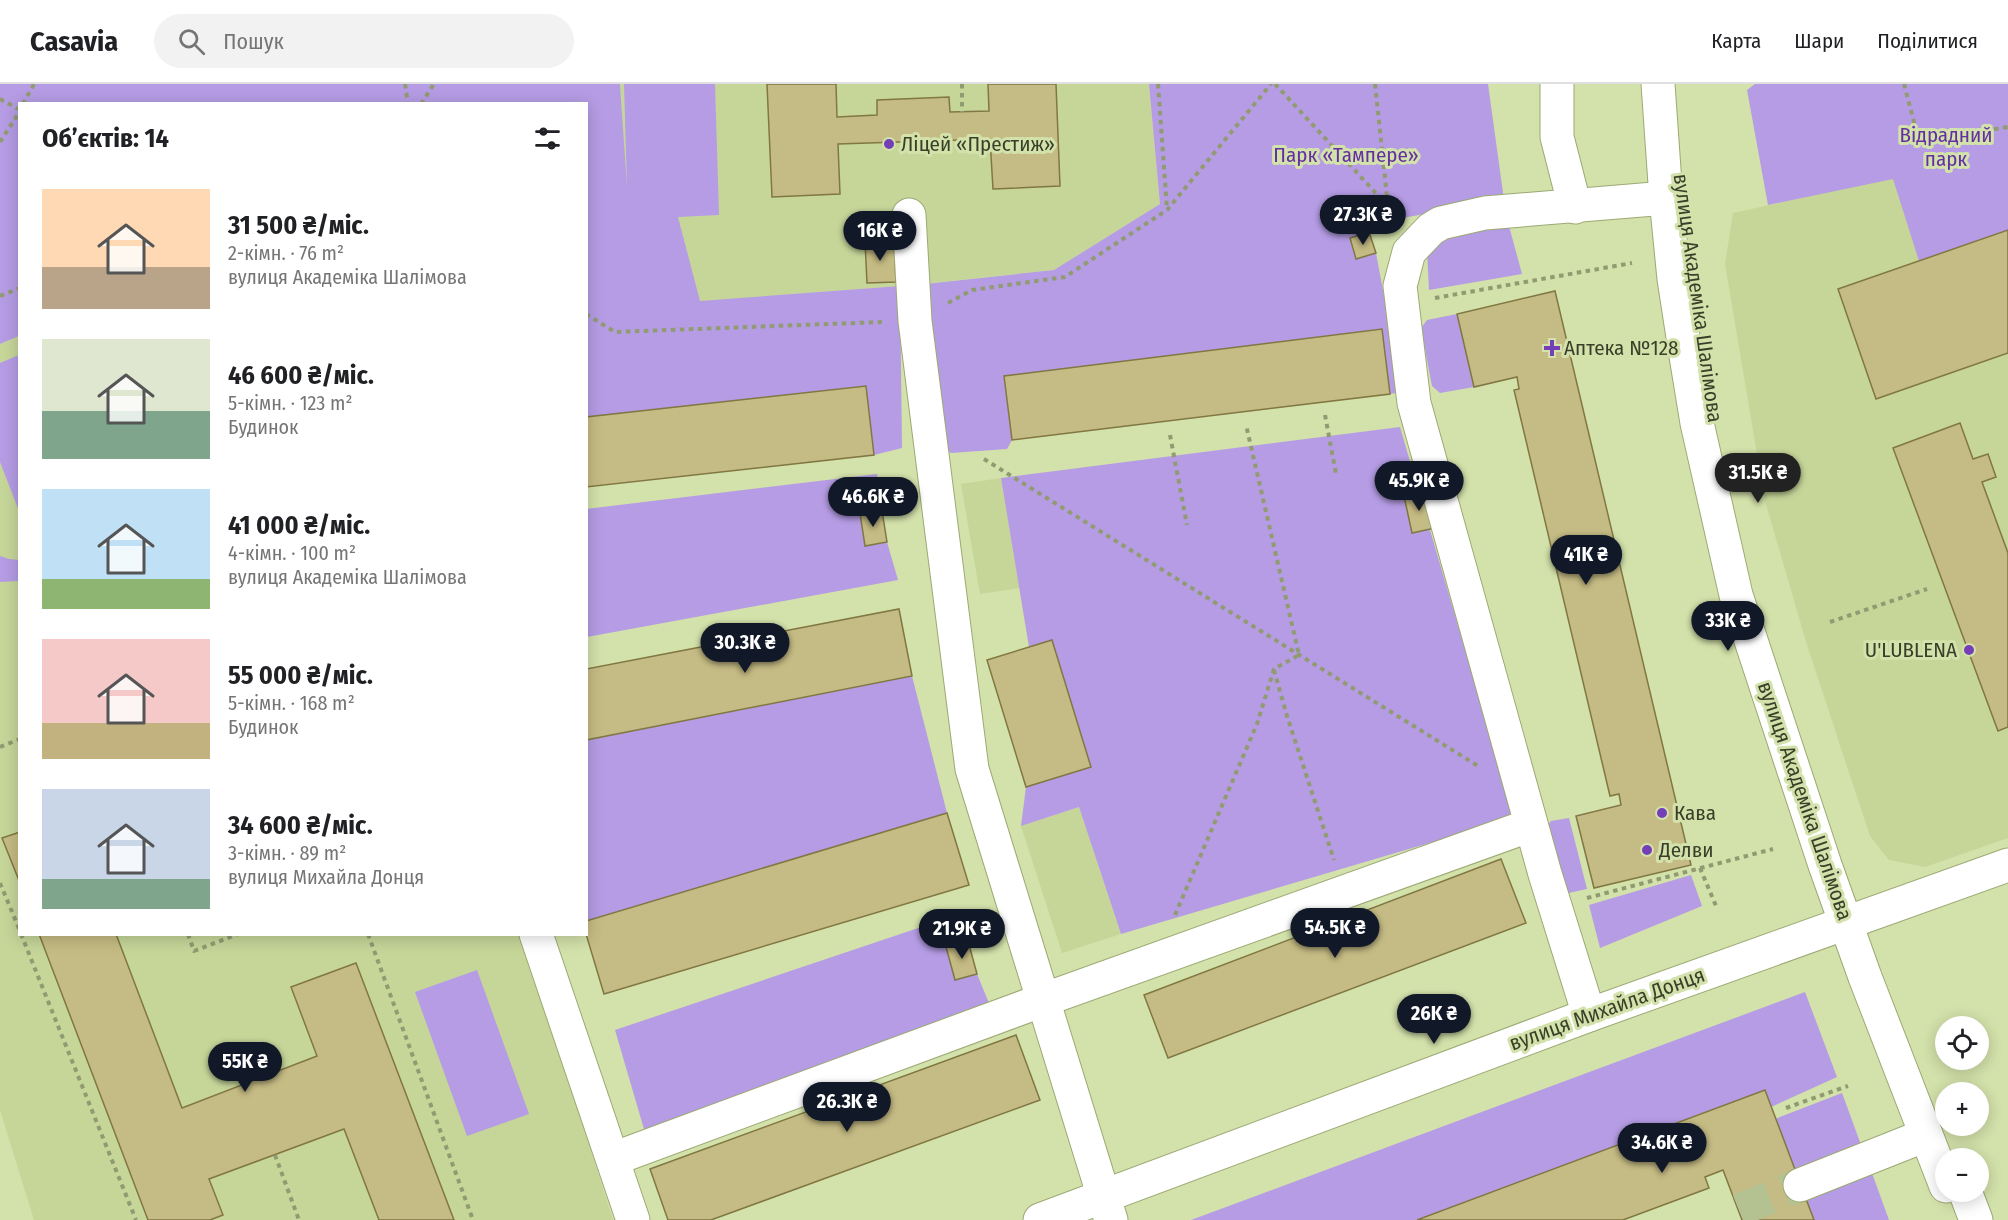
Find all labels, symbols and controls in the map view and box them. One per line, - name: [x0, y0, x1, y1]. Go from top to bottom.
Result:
- search box: [154, 14, 574, 68]
- text: Casavia: [30, 25, 118, 58]
- icon: search: [175, 25, 208, 58]
- text: Пошук: [223, 28, 284, 55]
- text: Карта: [1711, 28, 1761, 54]
- text: Шари: [1794, 28, 1844, 54]
- text: Поділитися: [1877, 28, 1978, 54]
- icon: filters: [531, 122, 564, 155]
- park label: Відрадний парк: [1900, 122, 1992, 172]
- text: Об’єктів: 14: [42, 123, 169, 154]
- place label: Ліцей «Престиж»: [901, 131, 1055, 157]
- marker: Ліцей «Престиж»: [882, 137, 896, 151]
- park label: Парк «Тампере»: [1273, 142, 1419, 168]
- street label: вулиця Академіка Шалімова: [1668, 172, 1728, 424]
- pin: 27.3K ₴: [1308, 195, 1418, 246]
- text: 27.3K ₴: [1334, 202, 1392, 226]
- text: 31 500 ₴/міс.: [228, 210, 369, 241]
- pin: 16K ₴: [838, 211, 922, 262]
- icon: home: [90, 213, 162, 285]
- text: 16K ₴: [857, 218, 903, 242]
- text: 2-кімн. · 76 m²: [228, 241, 344, 265]
- text: вулиця Академіка Шалімова: [228, 265, 467, 289]
- place label: Аптека №128: [1564, 335, 1678, 361]
- marker: Аптека №128: [1545, 341, 1559, 355]
- text: 46 600 ₴/міс.: [228, 360, 374, 391]
- icon: home: [90, 363, 162, 435]
- text: 5-кімн. · 123 m²: [228, 391, 353, 415]
- text: Будинок: [228, 415, 299, 439]
- pin: 31.5K ₴: [1703, 453, 1813, 504]
- text: 31.5K ₴: [1729, 460, 1787, 484]
- pin: 45.9K ₴: [1364, 461, 1474, 512]
- text: 45.9K ₴: [1389, 468, 1449, 492]
- pin: 46.6K ₴: [818, 477, 928, 528]
- text: 46.6K ₴: [842, 484, 904, 508]
- text: 41 000 ₴/міс.: [228, 510, 370, 541]
- icon: home: [90, 513, 162, 585]
- pin: 41K ₴: [1544, 535, 1628, 586]
- text: 4-кімн. · 100 m²: [228, 541, 356, 565]
- text: 41K ₴: [1564, 542, 1608, 566]
- text: вулиця Академіка Шалімова: [228, 565, 467, 589]
- pin: 33K ₴: [1686, 601, 1770, 652]
- text: 33K ₴: [1705, 608, 1751, 632]
- pin: 30.3K ₴: [690, 623, 800, 674]
- text: 30.3K ₴: [714, 630, 776, 654]
- place label: U'LUBLENA: [1865, 637, 1957, 663]
- marker: U'LUBLENA: [1962, 643, 1976, 657]
- text: 55 000 ₴/міс.: [228, 660, 373, 691]
- icon: home: [90, 663, 162, 735]
- street label: вулиця Академіка Шалімова: [1752, 678, 1858, 924]
- text: 5-кімн. · 168 m²: [228, 691, 355, 715]
- text: Будинок: [228, 715, 299, 739]
- place label: Кава: [1674, 800, 1716, 826]
- marker: Кава: [1655, 806, 1669, 820]
- text: 34 600 ₴/міс.: [228, 810, 373, 841]
- icon: home: [90, 813, 162, 885]
- place label: Делви: [1658, 837, 1713, 863]
- text: 3-кімн. · 89 m²: [228, 841, 346, 865]
- marker: Делви: [1640, 843, 1654, 857]
- text: вулиця Михайла Донця: [228, 865, 424, 889]
- pin: 54.5K ₴: [1280, 908, 1390, 959]
- pin: 21.9K ₴: [907, 909, 1017, 960]
- text: 54.5K ₴: [1304, 915, 1366, 939]
- text: 21.9K ₴: [933, 916, 991, 940]
- street label: вулиця Михайла Донця: [1506, 962, 1708, 1056]
- pin: 26K ₴: [1392, 994, 1476, 1045]
- text: 26K ₴: [1411, 1001, 1457, 1025]
- map controls: [1935, 1016, 1989, 1202]
- button: locate: [1935, 1016, 1989, 1070]
- pin: 55K ₴: [203, 1042, 287, 1093]
- text: 55K ₴: [222, 1049, 268, 1073]
- pin: 26.3K ₴: [792, 1082, 902, 1133]
- button: +: [1935, 1082, 1989, 1136]
- text: 26.3K ₴: [817, 1089, 877, 1113]
- pin: 34.6K ₴: [1607, 1123, 1717, 1174]
- text: 34.6K ₴: [1632, 1130, 1692, 1154]
- button: −: [1935, 1148, 1989, 1202]

